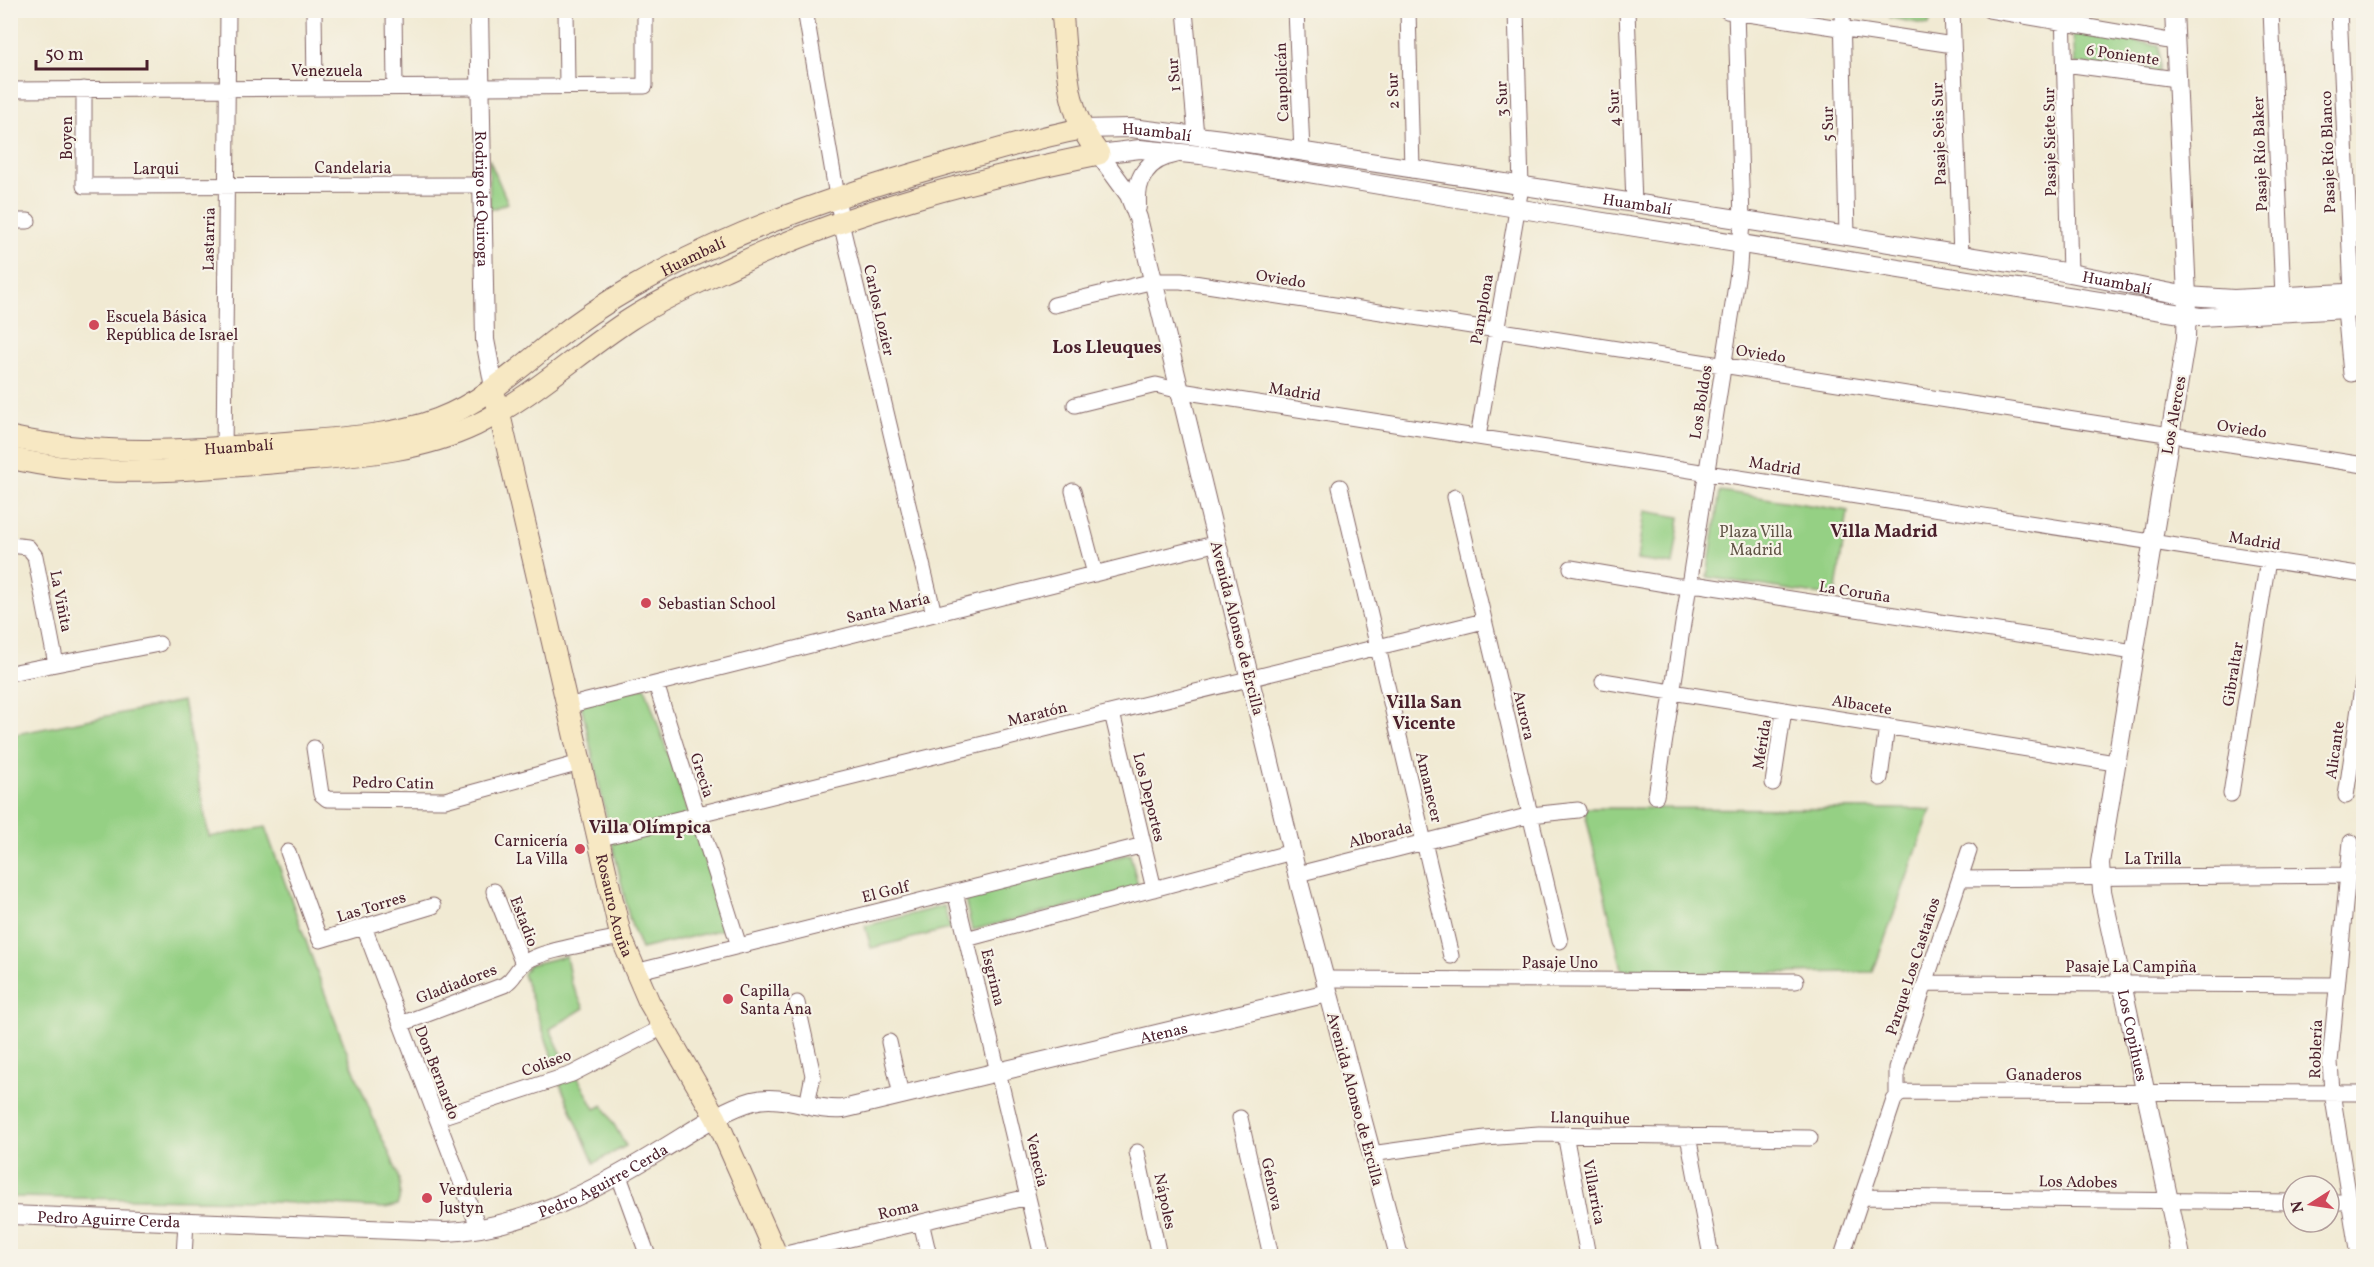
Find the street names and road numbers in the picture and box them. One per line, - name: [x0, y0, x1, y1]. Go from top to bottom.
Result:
- street label: 6 Poniente: [2085, 40, 2161, 72]
- street label: Caupolicán: [1271, 42, 1295, 122]
- street label: 1 Sur: [1163, 57, 1187, 93]
- street label: Venezuela: [291, 61, 363, 83]
- street label: 2 Sur: [1382, 72, 1406, 109]
- street label: 3 Sur: [1491, 80, 1515, 117]
- street label: Pasaje Seis Sur: [1927, 82, 1953, 186]
- street label: Pasaje Siete Sur: [2039, 87, 2063, 197]
- street label: 4 Sur: [1603, 89, 1627, 127]
- street label: Pasaje Río Blanco: [2316, 90, 2342, 214]
- street label: Pasaje Río Baker: [2248, 96, 2274, 212]
- street label: 5 Sur: [1818, 106, 1840, 142]
- street label: Boyen: [57, 116, 79, 160]
- street label: Huambalí: [1122, 119, 1193, 148]
- street label: Rodrigo de Quiroga: [468, 131, 493, 267]
- street label: Candelaria: [315, 158, 391, 180]
- street label: Larqui: [133, 159, 179, 181]
- street label: Huambalí: [1601, 189, 1673, 222]
- street label: Lastarria: [198, 207, 222, 271]
- street label: Huambalí: [657, 233, 730, 283]
- street label: Carlos Lozier: [857, 263, 899, 359]
- street label: Oviedo: [1254, 265, 1307, 295]
- street label: Huambalí: [2080, 267, 2153, 302]
- street label: Pamplona: [1466, 272, 1500, 346]
- street label: Oviedo: [1734, 340, 1787, 370]
- street label: Los Boldos: [1685, 363, 1719, 441]
- street label: Los Alerces: [2157, 374, 2193, 456]
- street label: Madrid: [1267, 378, 1322, 408]
- street label: Oviedo: [2215, 415, 2268, 445]
- street label: Huambalí: [204, 434, 275, 462]
- street label: Madrid: [1747, 452, 1802, 482]
- street label: Madrid: [2227, 527, 2282, 557]
- street label: Avenida Alonso de Ercilla: [1204, 539, 1268, 718]
- street label: La Viñita: [43, 569, 77, 634]
- street label: La Coruña: [1817, 576, 1892, 610]
- street label: Santa María: [844, 588, 933, 630]
- street label: Gibraltar: [2218, 640, 2250, 708]
- street label: Aurora: [1507, 689, 1539, 742]
- street label: Albacete: [1830, 690, 1893, 722]
- street label: Maratón: [1005, 697, 1070, 733]
- street label: Mérida: [1748, 718, 1778, 771]
- street label: Alicante: [2321, 720, 2351, 781]
- street label: Grecia: [684, 750, 719, 801]
- street label: Amanecer: [1409, 750, 1447, 825]
- street label: Los Deportes: [1126, 751, 1170, 844]
- street label: Pedro Catin: [352, 772, 434, 796]
- street label: Alborada: [1346, 817, 1415, 854]
- street label: La Trilla: [2124, 849, 2182, 871]
- street label: Rosauro Acuña: [589, 852, 637, 961]
- street label: El Golf: [860, 876, 913, 909]
- street label: Las Torres: [334, 887, 409, 929]
- street label: Estadio: [503, 893, 543, 950]
- street label: Parque Los Castaños: [1881, 895, 1947, 1038]
- street label: Esgrima: [974, 947, 1010, 1008]
- street label: Pasaje Uno: [1522, 953, 1598, 975]
- street label: Pasaje La Campiña: [2065, 957, 2197, 979]
- street label: Gladiadores: [413, 959, 500, 1010]
- street label: Los Copihues: [2111, 988, 2152, 1084]
- street label: Avenida Alonso de Ercilla: [1320, 1010, 1388, 1189]
- street label: Atenas: [1138, 1018, 1190, 1051]
- street label: Roblería: [2305, 1019, 2329, 1079]
- street label: Don Bernardo: [408, 1023, 464, 1123]
- street label: Coliseo: [519, 1045, 575, 1083]
- street label: Ganaderos: [2006, 1065, 2082, 1087]
- street label: Llanquihue: [1550, 1107, 1630, 1131]
- street label: Venecia: [1019, 1132, 1053, 1189]
- street label: Pedro Aguirre Cerda: [535, 1139, 673, 1224]
- street label: Génova: [1255, 1156, 1287, 1213]
- street label: Villarrica: [1576, 1158, 1610, 1227]
- street label: Nápoles: [1147, 1171, 1181, 1232]
- street label: Los Adobes: [2038, 1171, 2118, 1195]
- street label: Roma: [876, 1196, 921, 1226]
- street label: Pedro Aguirre Cerda: [37, 1207, 181, 1235]

